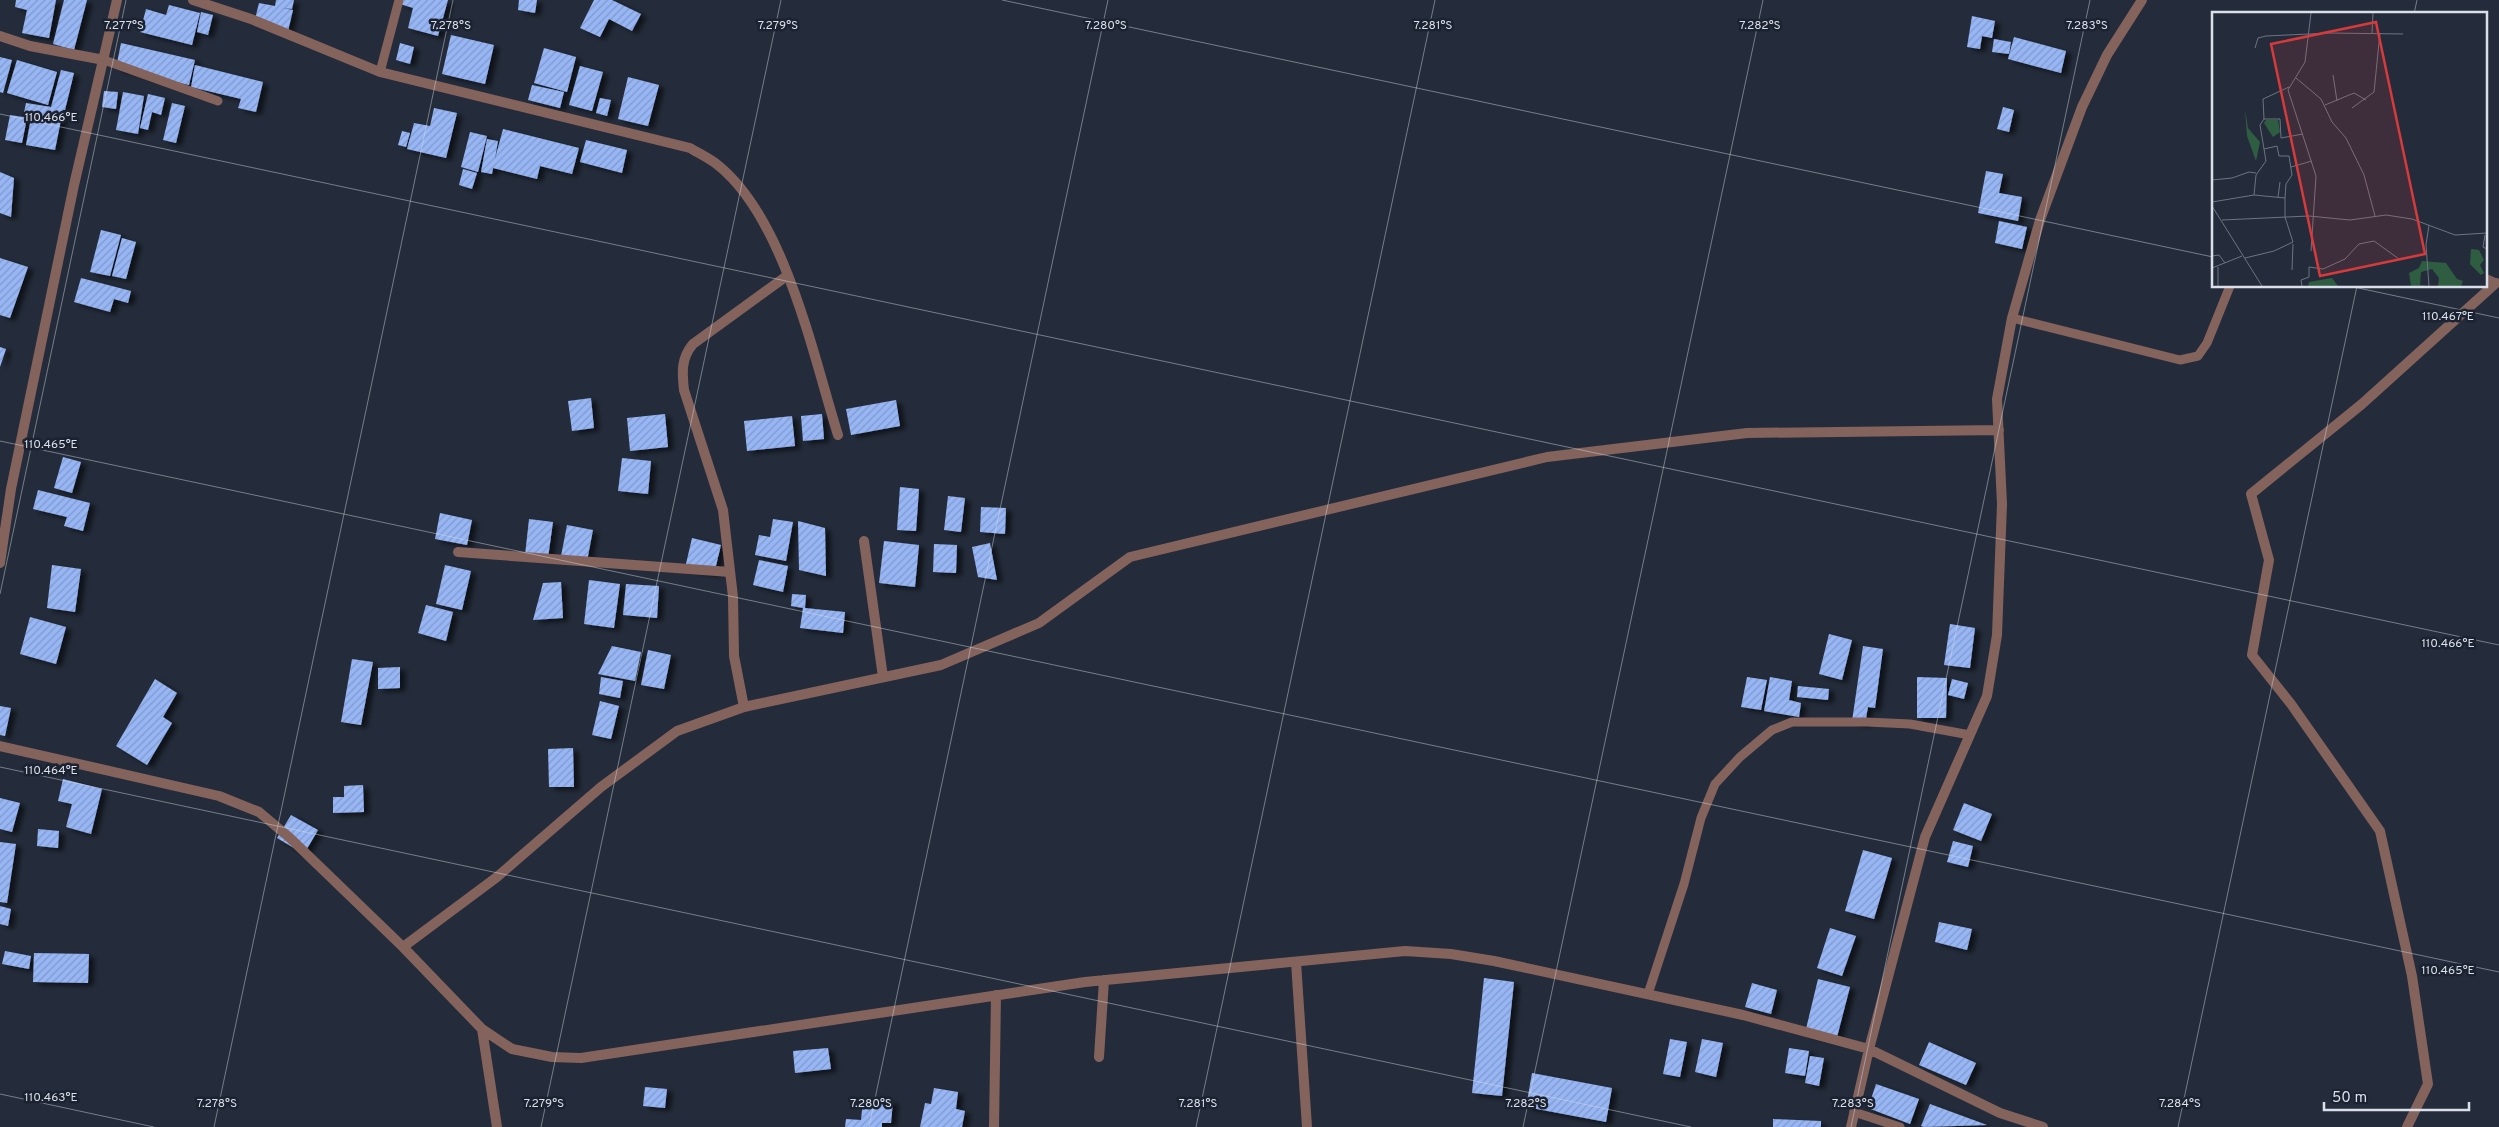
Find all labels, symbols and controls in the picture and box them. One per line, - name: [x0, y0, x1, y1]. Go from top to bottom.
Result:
- inset map: [2212, 12, 2486, 288]
- text: 7.277°S: [104, 18, 144, 34]
- text: 7.278°S: [431, 18, 471, 34]
- text: 7.279°S: [758, 18, 798, 34]
- text: 7.280°S: [1085, 18, 1127, 34]
- text: 7.281°S: [1414, 18, 1453, 34]
- text: 7.282°S: [1739, 18, 1781, 34]
- text: 7.283°S: [2066, 18, 2108, 34]
- text: 110.466°E: [24, 110, 78, 126]
- text: 110.467°E: [2422, 309, 2474, 325]
- text: 110.465°E: [24, 437, 78, 453]
- text: 110.466°E: [2421, 636, 2475, 652]
- text: 110.464°E: [24, 763, 78, 779]
- text: 110.465°E: [2421, 963, 2475, 979]
- scale bar: [2324, 1080, 2469, 1112]
- text: 50 m: [2332, 1089, 2367, 1108]
- text: 110.463°E: [24, 1090, 78, 1106]
- text: 7.278°S: [197, 1096, 237, 1112]
- text: 7.279°S: [524, 1096, 564, 1112]
- text: 7.280°S: [850, 1096, 892, 1112]
- text: 7.281°S: [1179, 1096, 1218, 1112]
- text: 7.282°S: [1505, 1096, 1547, 1112]
- text: 7.283°S: [1832, 1096, 1874, 1112]
- text: 7.284°S: [2159, 1096, 2201, 1112]

